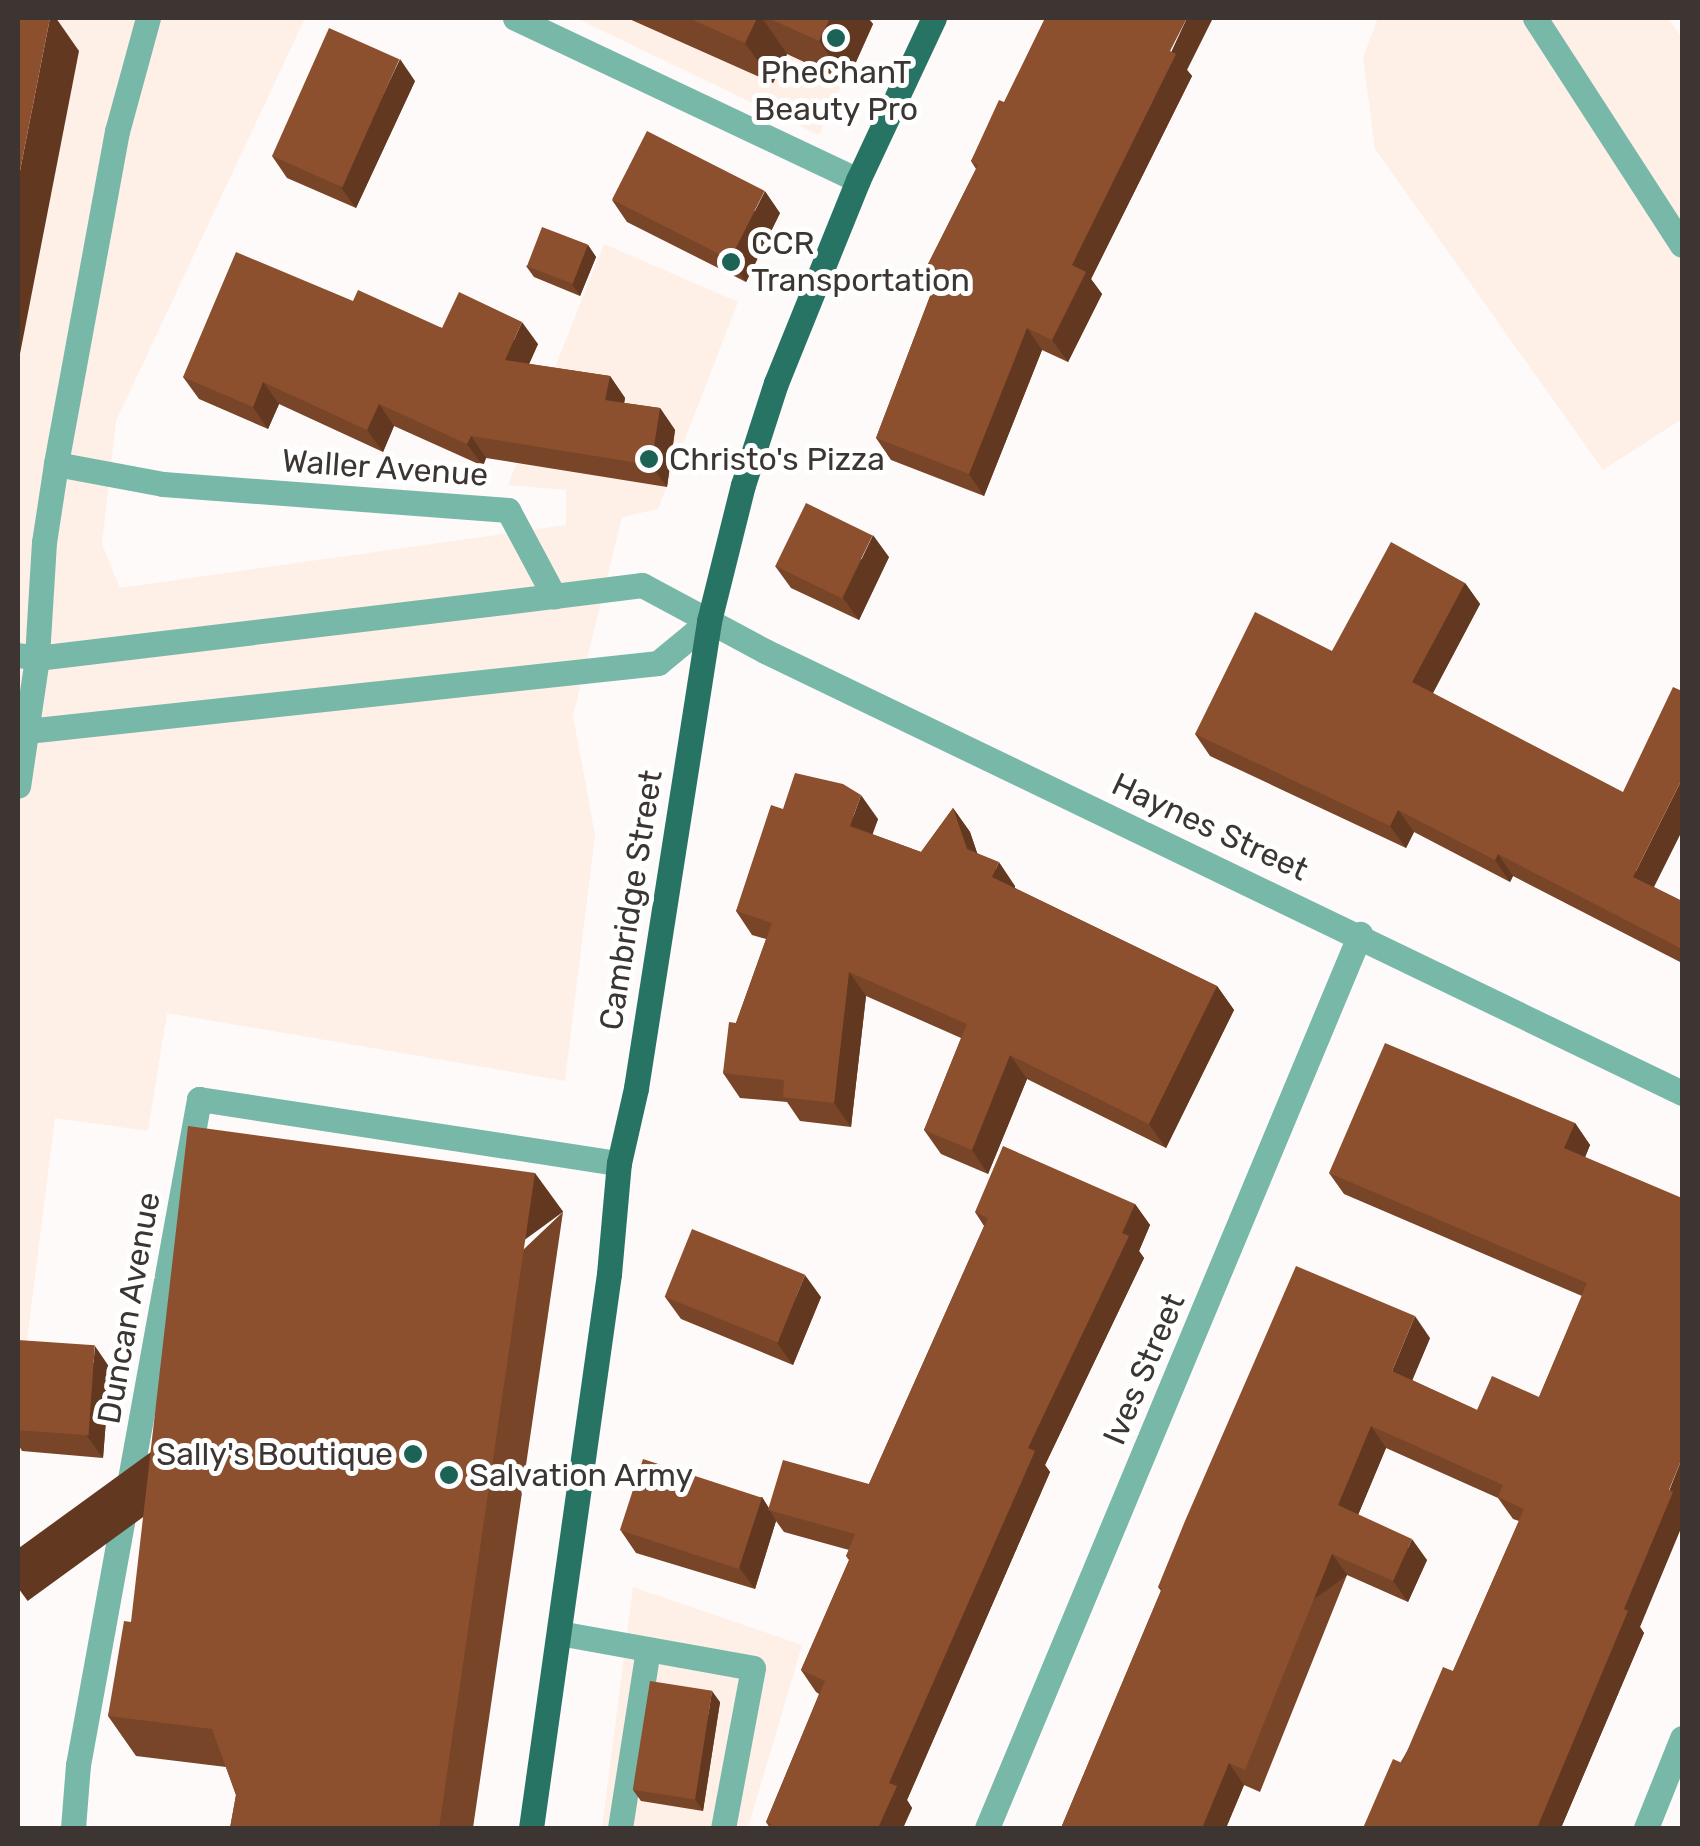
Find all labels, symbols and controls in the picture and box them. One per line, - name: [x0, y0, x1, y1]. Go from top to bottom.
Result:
- marker: PheChanT Beauty Pro: [825, 27, 847, 49]
- place label: PheChanT Beauty Pro: [754, 54, 918, 129]
- place label: CCR Transportation: [751, 225, 970, 300]
- marker: CCR Transportation: [720, 251, 742, 273]
- place label: Christo's Pizza: [669, 440, 885, 478]
- street label: Waller Avenue: [280, 442, 490, 494]
- marker: Christo's Pizza: [638, 448, 660, 470]
- street label: Haynes Street: [1106, 765, 1314, 889]
- street label: Cambridge Street: [591, 767, 671, 1033]
- street label: Duncan Avenue: [90, 1189, 168, 1427]
- street label: Ives Street: [1095, 1288, 1193, 1450]
- place label: Sally's Boutique: [156, 1435, 393, 1473]
- marker: Sally's Boutique: [402, 1443, 424, 1465]
- place label: Salvation Army: [469, 1456, 694, 1494]
- marker: Salvation Army: [438, 1464, 460, 1486]

